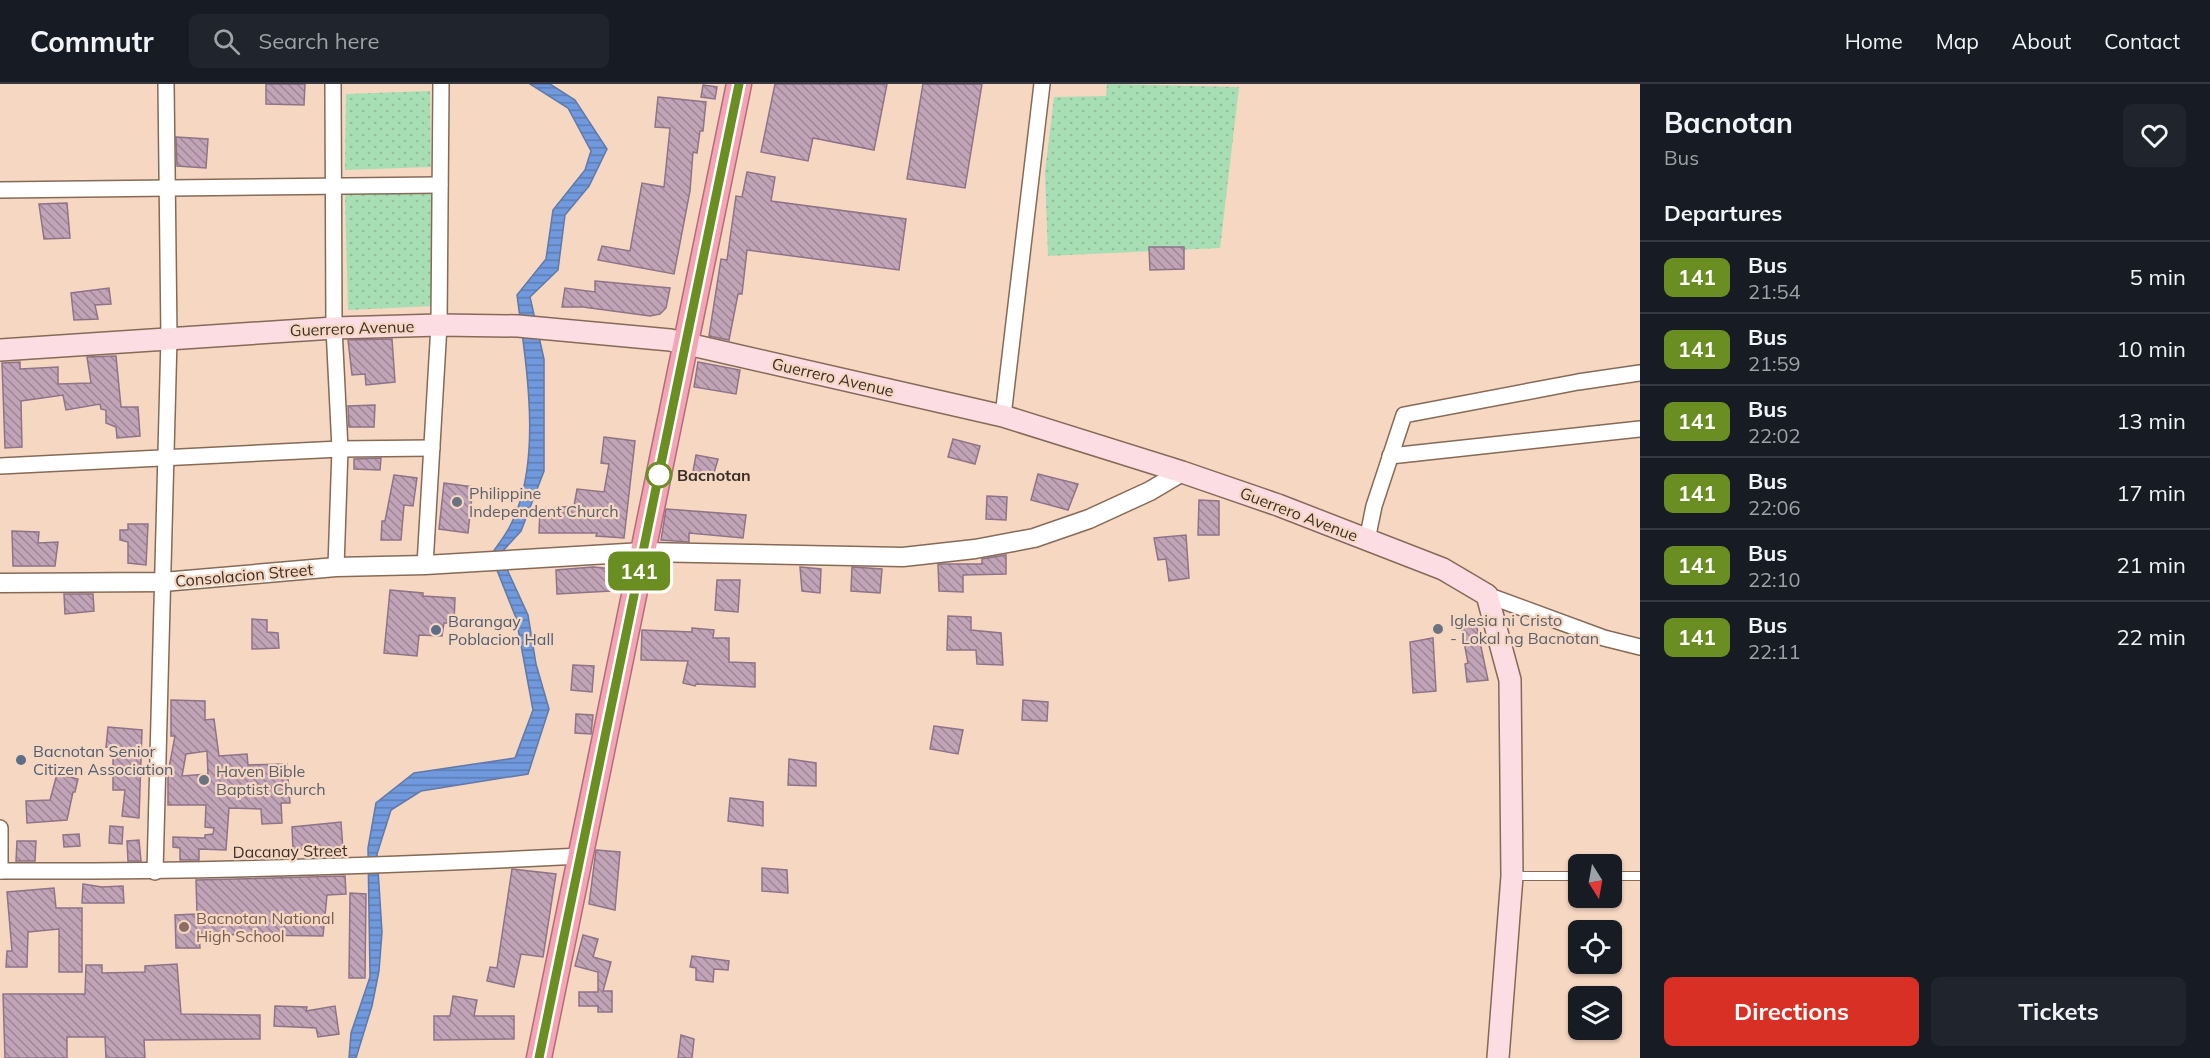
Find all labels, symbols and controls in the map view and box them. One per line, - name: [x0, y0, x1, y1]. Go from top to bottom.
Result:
- search box: [189, 14, 609, 68]
- text: Commutr: [30, 24, 153, 59]
- icon: search: [210, 25, 243, 58]
- text: Search here: [258, 27, 379, 55]
- text: Home: [1845, 28, 1903, 54]
- text: Map: [1936, 28, 1979, 54]
- text: About: [2012, 28, 2071, 54]
- text: Contact: [2104, 28, 2180, 54]
- button: heart: [2123, 104, 2186, 167]
- text: Bacnotan: [1664, 105, 1793, 140]
- text: Bus: [1664, 145, 1699, 170]
- text: Departures: [1664, 199, 1782, 227]
- text: Bus: [1748, 251, 1787, 279]
- text: 5 min: [2130, 263, 2186, 291]
- text: 141: [1678, 264, 1716, 290]
- text: 21:54: [1748, 279, 1801, 304]
- street label: Guerrero Avenue: [289, 316, 415, 340]
- text: Bus: [1748, 323, 1787, 351]
- text: 10 min: [2116, 335, 2186, 363]
- text: 141: [1678, 336, 1716, 362]
- text: 21:59: [1748, 351, 1801, 376]
- street label: Guerrero Avenue: [770, 353, 896, 401]
- text: Bus: [1748, 395, 1787, 423]
- text: 13 min: [2116, 407, 2186, 435]
- text: 141: [1678, 408, 1716, 434]
- text: 22:02: [1748, 423, 1801, 448]
- marker: Bacnotan: [646, 462, 672, 488]
- place label: Bacnotan: [677, 465, 751, 485]
- text: Bus: [1748, 467, 1787, 495]
- text: 17 min: [2116, 479, 2186, 507]
- text: 141: [1678, 480, 1716, 506]
- street label: Guerrero Avenue: [1237, 482, 1361, 546]
- place label: Philippine Independent Church: [469, 483, 619, 521]
- marker: Philippine Independent Church: [450, 495, 464, 509]
- text: 22:06: [1748, 495, 1801, 520]
- text: Bus: [1748, 539, 1787, 567]
- text: 21 min: [2116, 551, 2186, 579]
- line badge: 141: [604, 552, 674, 590]
- text: 141: [1678, 552, 1716, 578]
- text: 141: [620, 558, 658, 584]
- street label: Consolacion Street: [174, 559, 314, 591]
- text: 22:10: [1748, 567, 1801, 592]
- place label: Iglesia ni Cristo - Lokal ng Bacnotan: [1450, 610, 1599, 648]
- place label: Barangay Poblacion Hall: [448, 611, 554, 649]
- text: Bus: [1748, 611, 1787, 639]
- marker: Iglesia ni Cristo - Lokal ng Bacnotan: [1431, 622, 1445, 636]
- marker: Barangay Poblacion Hall: [429, 623, 443, 637]
- text: 22 min: [2116, 623, 2186, 651]
- text: 141: [1678, 624, 1716, 650]
- text: 22:11: [1748, 639, 1801, 664]
- place label: Bacnotan Senior Citizen Association: [33, 741, 173, 779]
- marker: Bacnotan Senior Citizen Association: [14, 753, 28, 767]
- place label: Haven Bible Baptist Church: [216, 761, 326, 799]
- marker: Haven Bible Baptist Church: [197, 773, 211, 787]
- street label: Dacanay Street: [232, 840, 348, 862]
- north arrow: [1568, 854, 1622, 908]
- map controls: [1568, 854, 1622, 1040]
- place label: Bacnotan National High School: [196, 908, 334, 946]
- marker: Bacnotan National High School: [177, 920, 191, 934]
- button: locate: [1568, 920, 1622, 974]
- button: Directions: [1664, 977, 1919, 1046]
- button: Tickets: [1931, 977, 2186, 1046]
- button: layers: [1568, 986, 1622, 1040]

